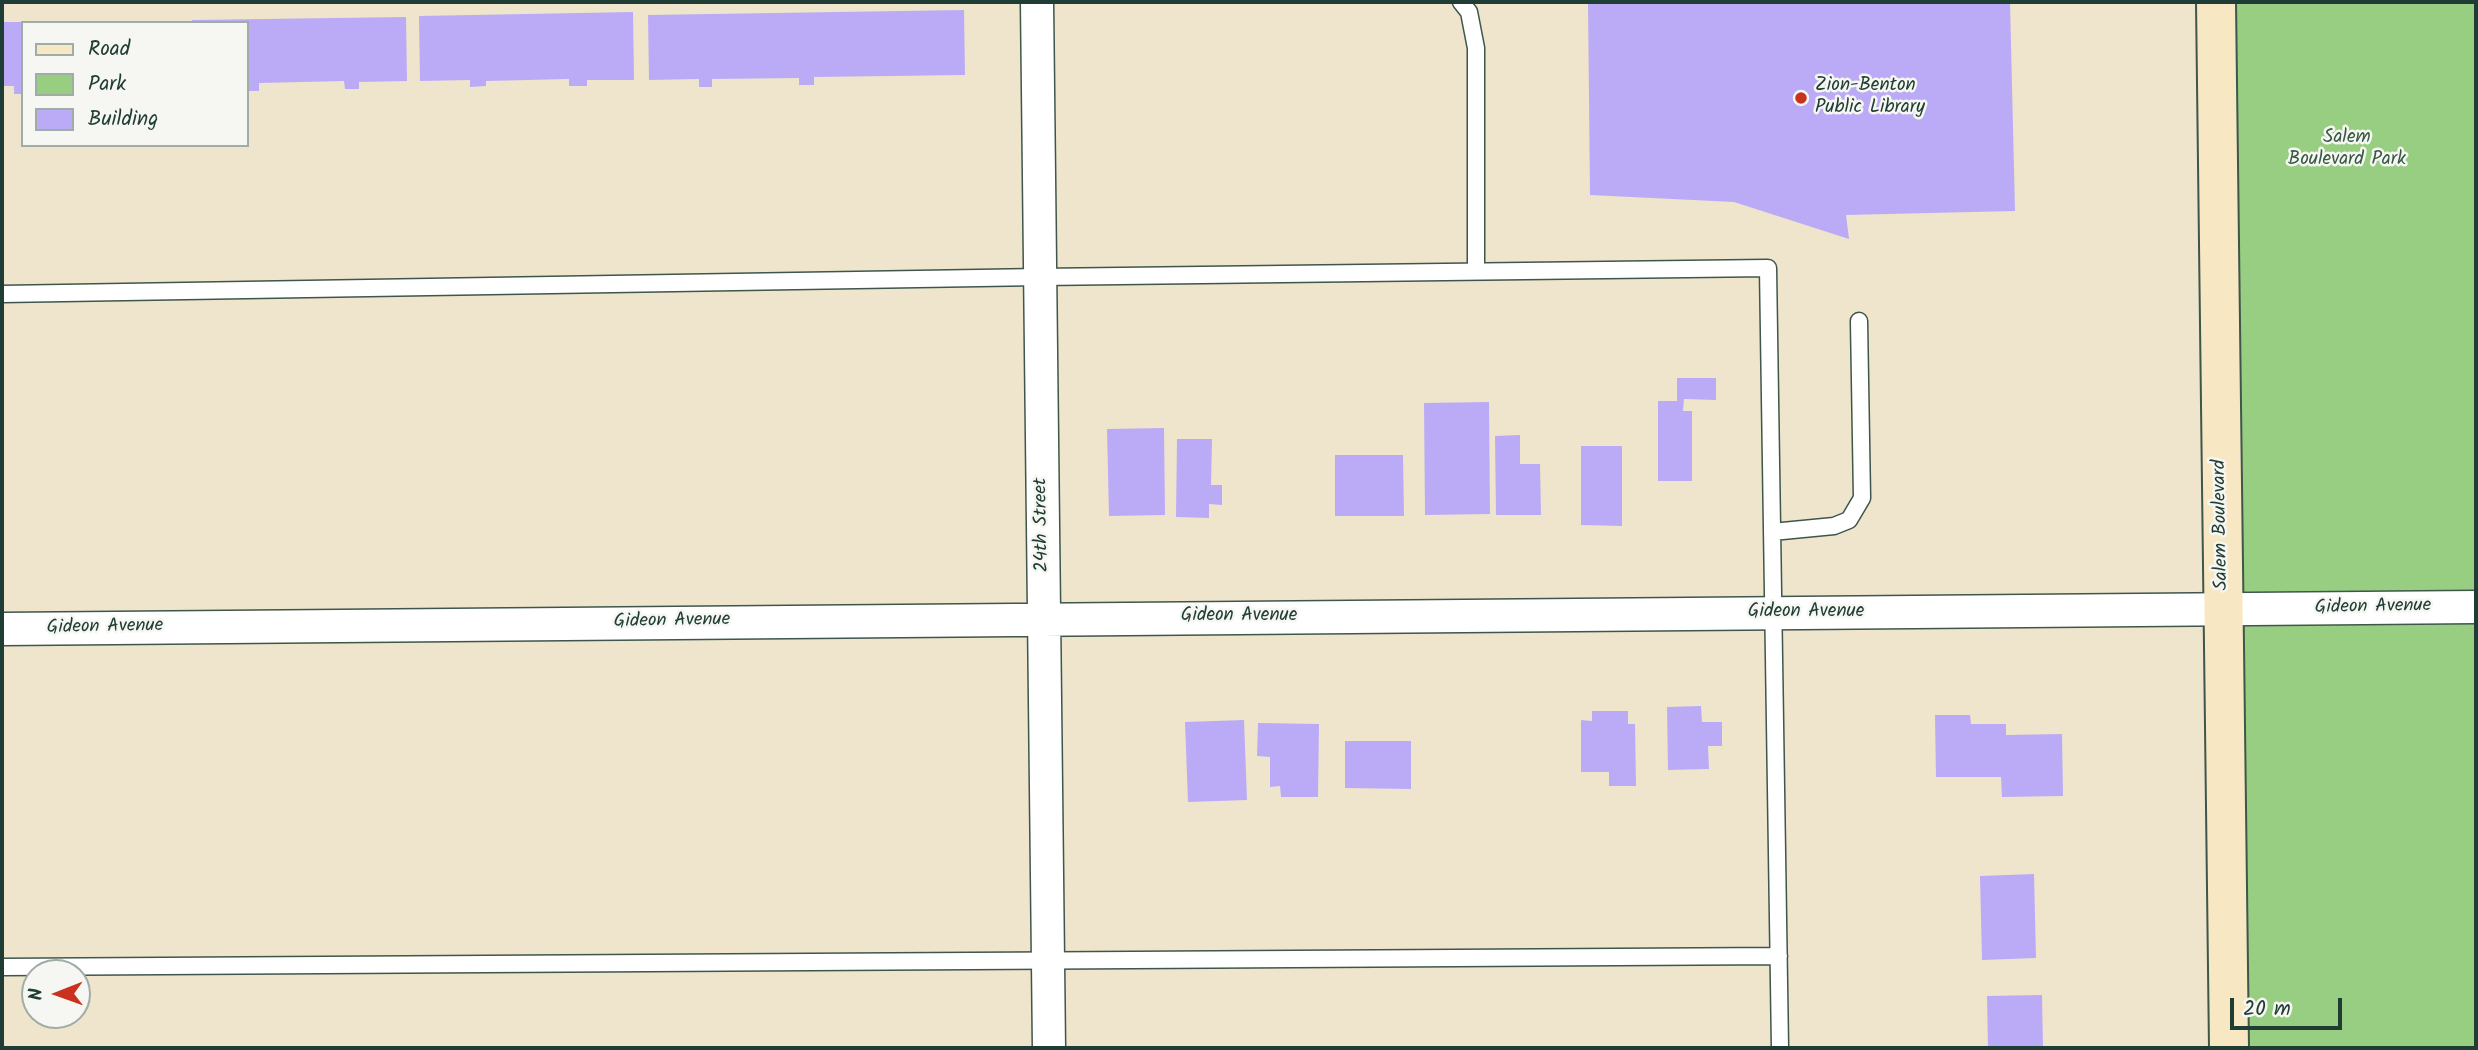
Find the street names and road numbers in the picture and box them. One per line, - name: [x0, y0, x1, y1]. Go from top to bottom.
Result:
- street label: Salem Boulevard: [2209, 459, 2235, 591]
- street label: 24th Street: [1031, 477, 1055, 573]
- street label: Gideon Avenue: [2315, 596, 2431, 620]
- street label: Gideon Avenue: [1748, 602, 1864, 624]
- street label: Gideon Avenue: [1181, 606, 1297, 628]
- street label: Gideon Avenue: [614, 610, 730, 634]
- street label: Gideon Avenue: [47, 616, 163, 640]

